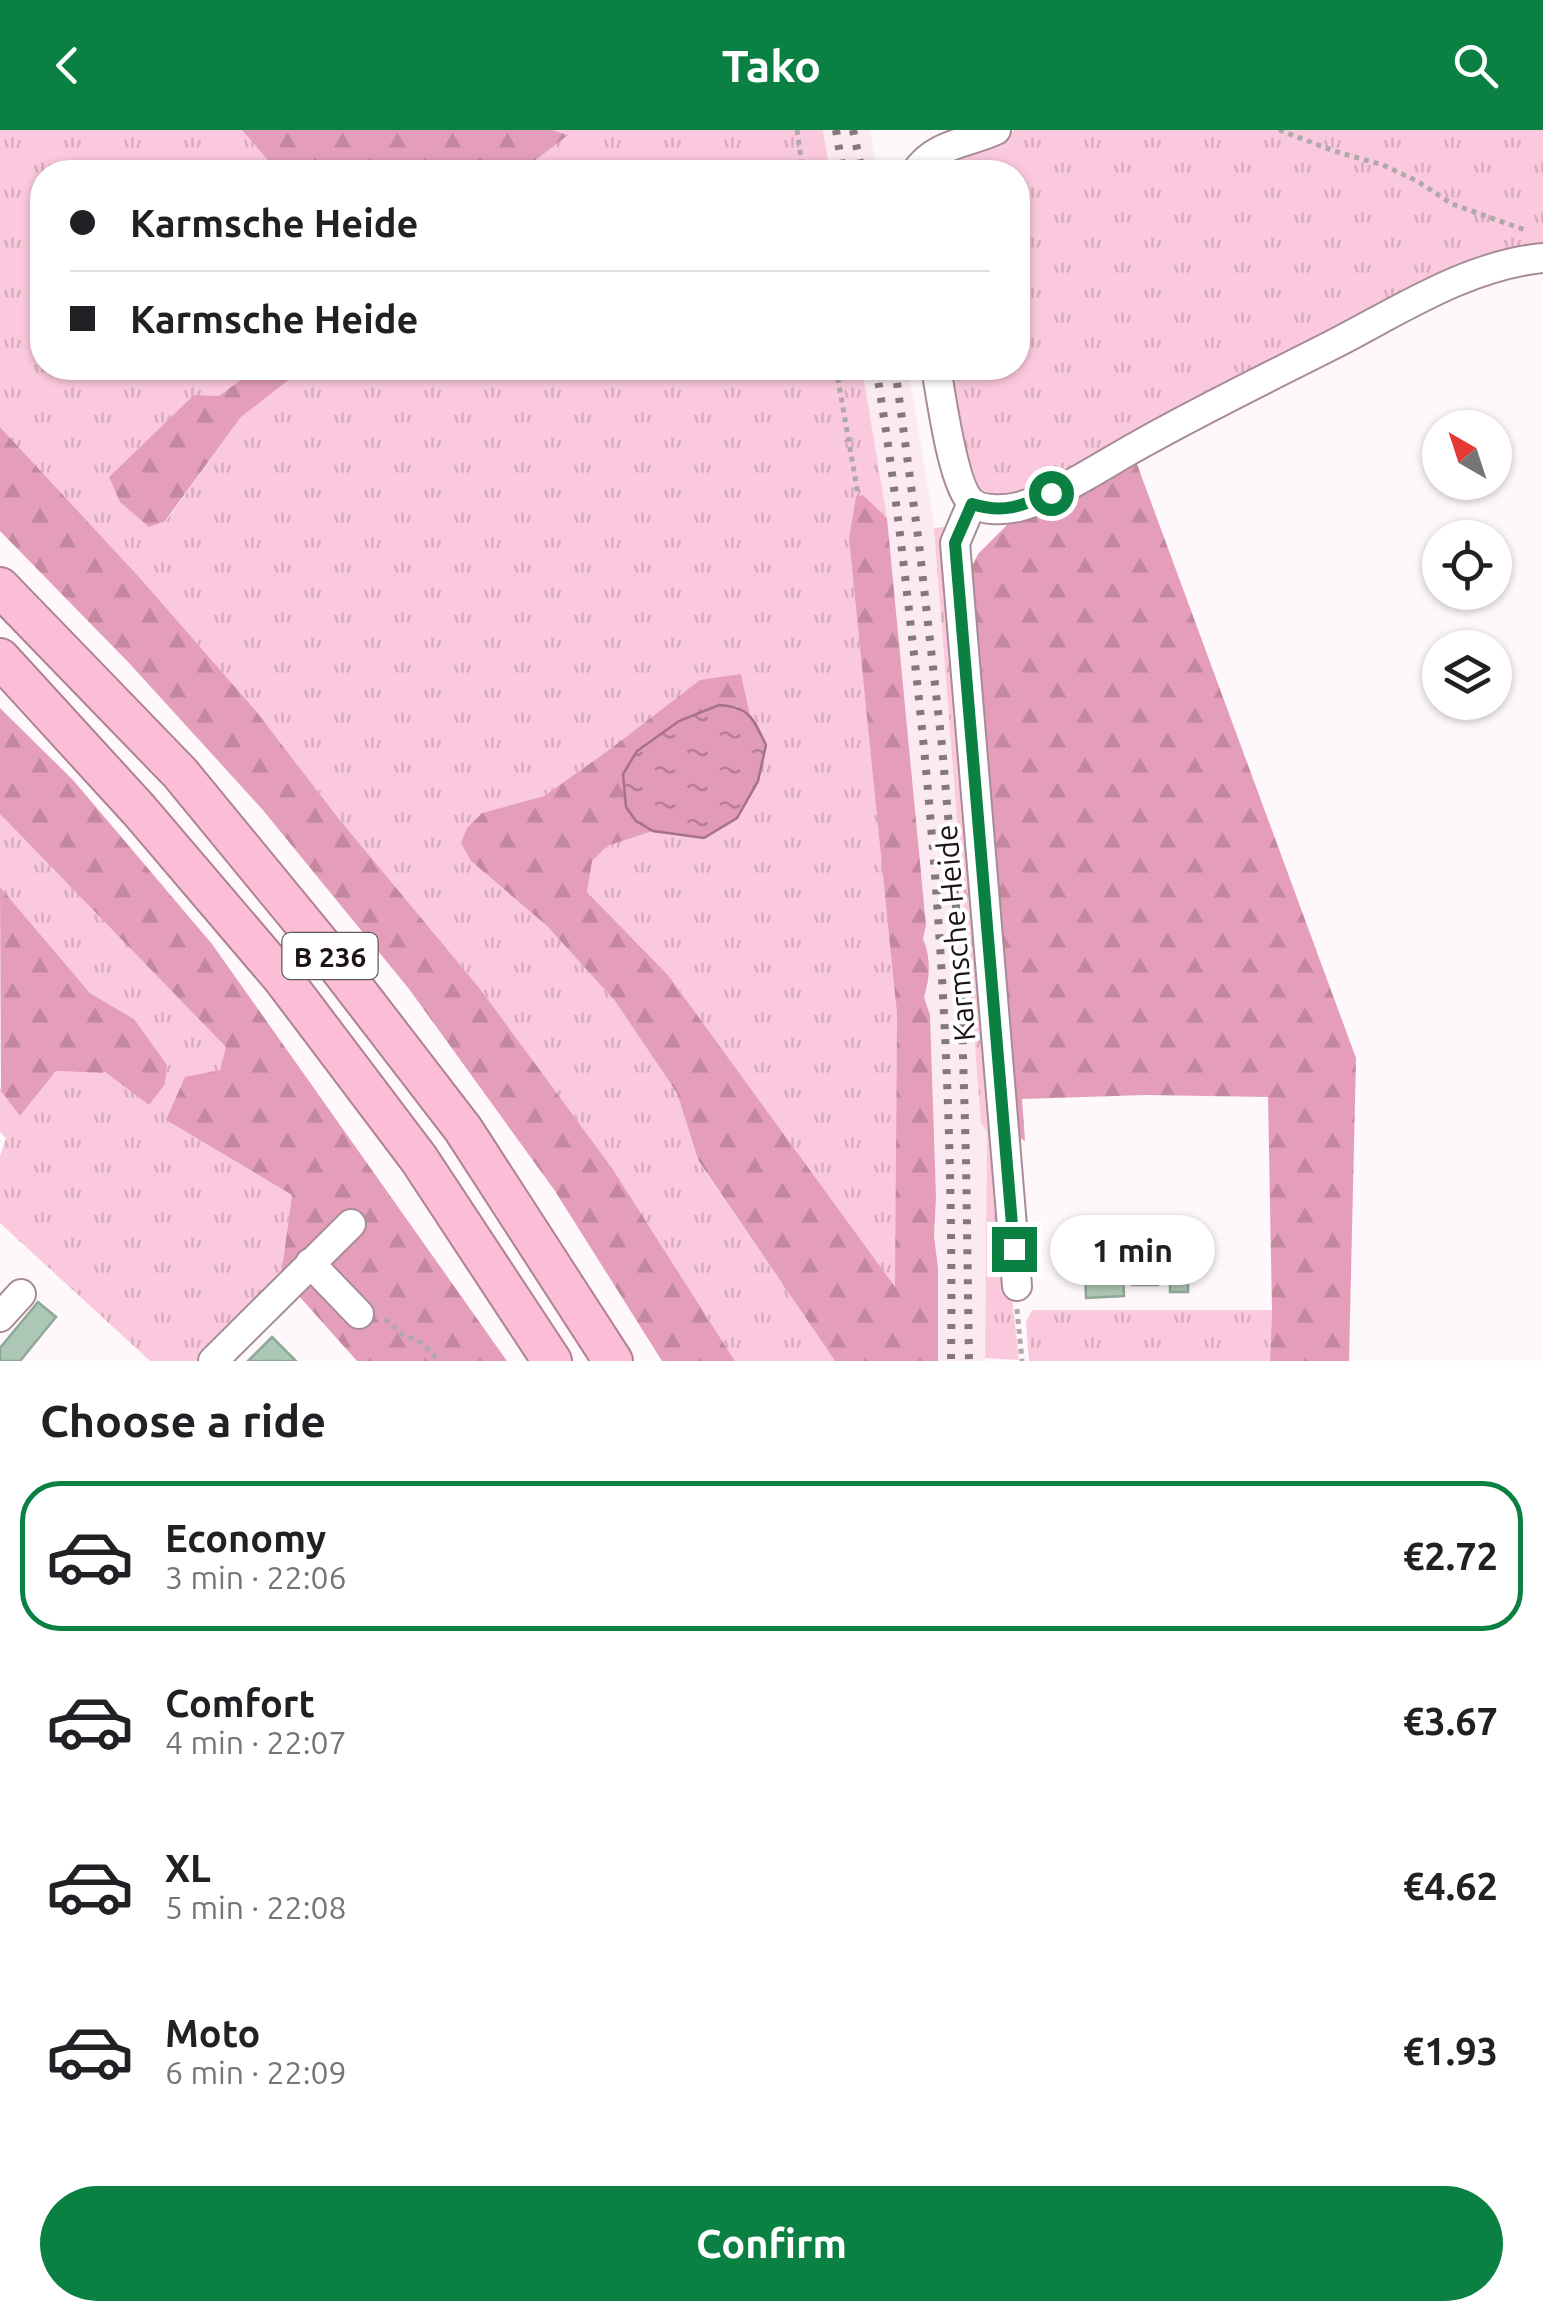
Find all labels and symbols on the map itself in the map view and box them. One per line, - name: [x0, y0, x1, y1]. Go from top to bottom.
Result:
- north arrow: [1422, 410, 1512, 500]
- route start: [1029, 471, 1074, 516]
- street label: Karmsche Heide: [929, 823, 981, 1043]
- road number: B 236: [282, 933, 378, 979]
- callout: 1 min: [1049, 1214, 1214, 1284]
- route end: [992, 1227, 1037, 1272]

